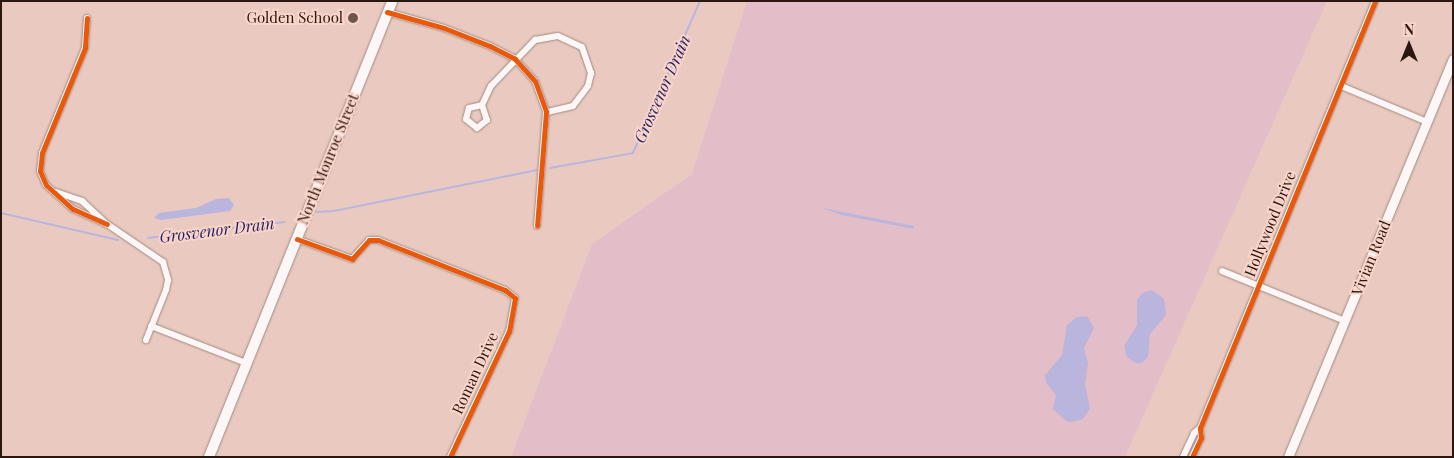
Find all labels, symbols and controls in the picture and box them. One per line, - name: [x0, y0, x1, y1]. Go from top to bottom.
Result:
- place label: Golden School: [246, 9, 343, 27]
- marker: Golden School: [347, 12, 359, 24]
- north arrow: [1384, 20, 1434, 70]
- text: N: [1404, 20, 1414, 39]
- water label: Grosvenor Drain: [630, 32, 694, 146]
- street label: North Monroe Street: [294, 91, 362, 227]
- street label: Hollywood Drive: [1241, 169, 1299, 279]
- water label: Grosvenor Drain: [158, 213, 276, 247]
- street label: Vivian Road: [1348, 218, 1394, 298]
- street label: Roman Drive: [448, 329, 502, 417]

